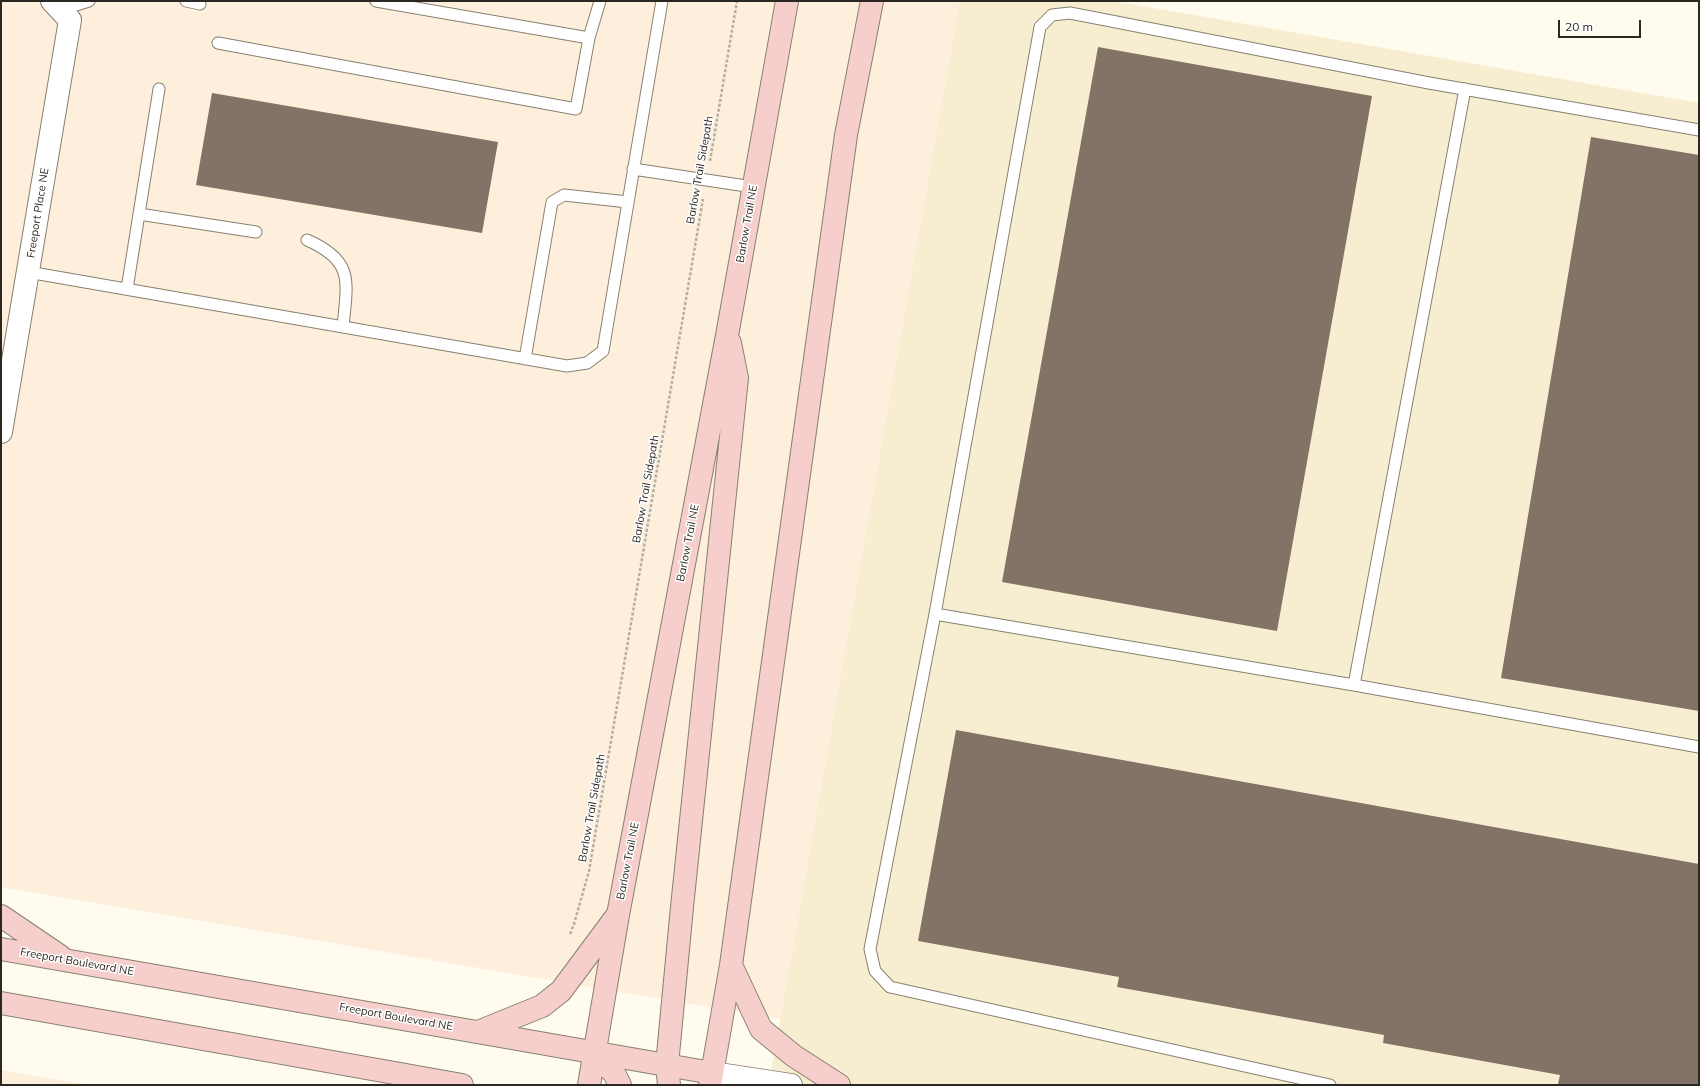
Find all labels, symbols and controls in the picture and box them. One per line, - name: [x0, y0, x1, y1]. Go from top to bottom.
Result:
- scale bar: [1560, 12, 1643, 38]
- text: 20 m: [1565, 19, 1593, 34]
- street label: Barlow Trail Sidepath: [684, 115, 716, 225]
- street label: Freeport Place NE: [24, 167, 52, 259]
- street label: Barlow Trail NE: [734, 184, 760, 264]
- street label: Barlow Trail Sidepath: [630, 434, 662, 544]
- street label: Barlow Trail NE: [674, 503, 702, 583]
- street label: Barlow Trail Sidepath: [576, 753, 608, 863]
- street label: Barlow Trail NE: [614, 821, 642, 901]
- street label: Freeport Boulevard NE: [19, 946, 135, 978]
- street label: Freeport Boulevard NE: [338, 1001, 454, 1033]

